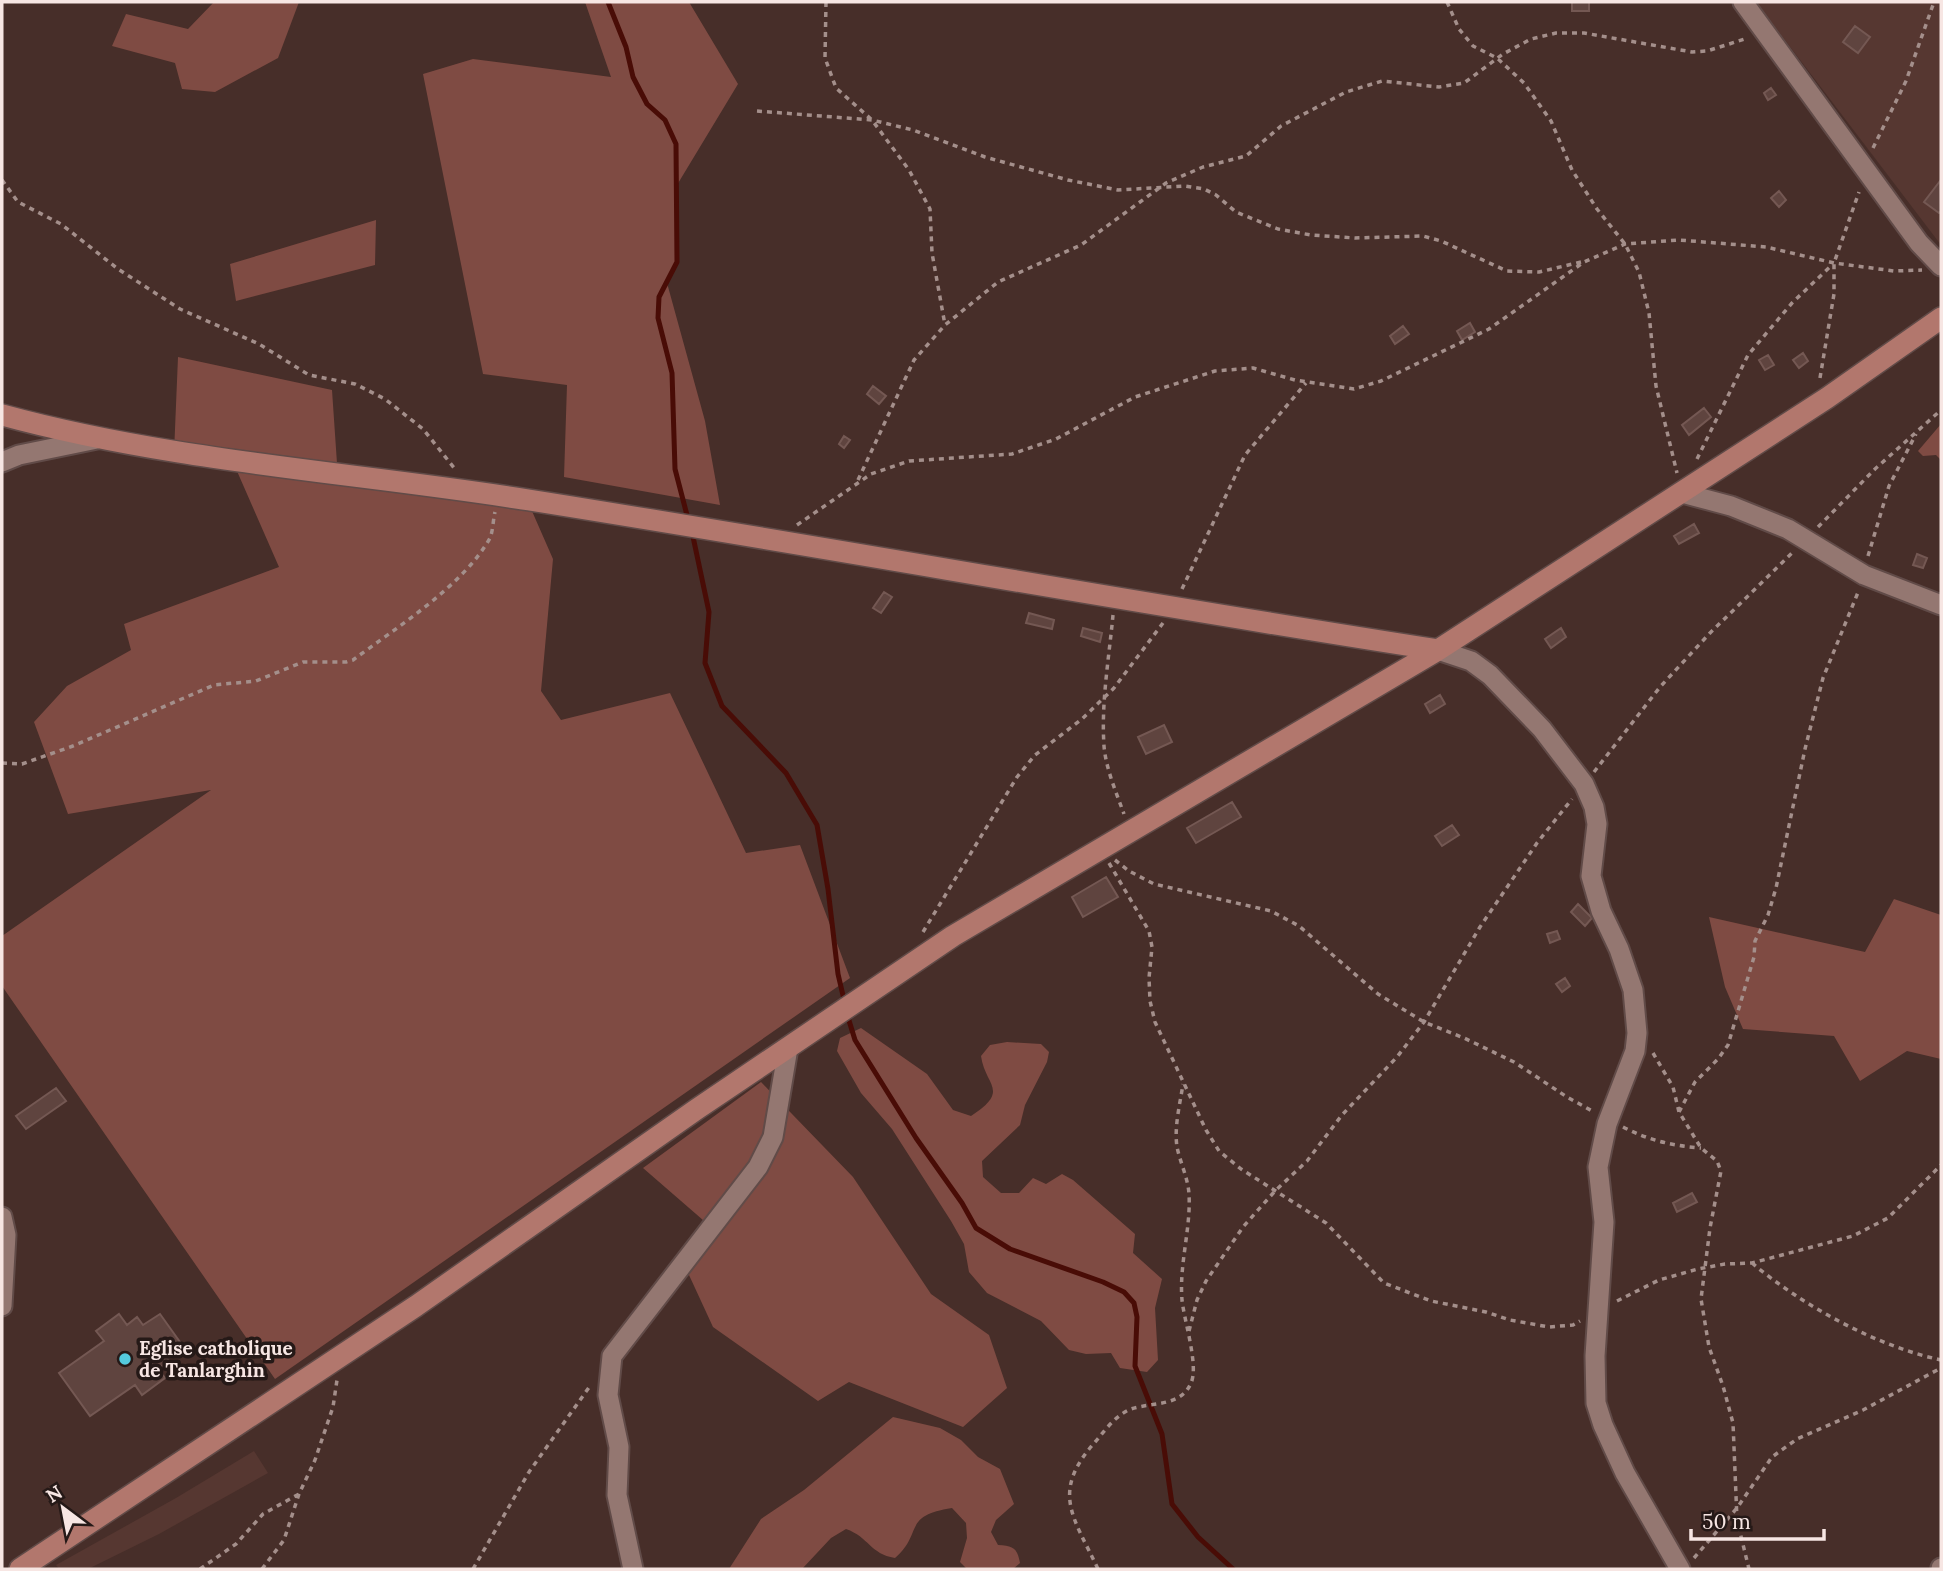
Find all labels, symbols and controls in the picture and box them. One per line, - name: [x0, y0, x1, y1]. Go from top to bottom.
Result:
- place label: Eglise catholique de Tanlarghin: [139, 1336, 293, 1382]
- marker: Eglise catholique de Tanlarghin: [117, 1351, 133, 1367]
- north arrow: [28, 1473, 98, 1543]
- text: N: [41, 1479, 67, 1508]
- scale bar: [1691, 1498, 1824, 1542]
- text: 50 m: [1702, 1508, 1751, 1535]

